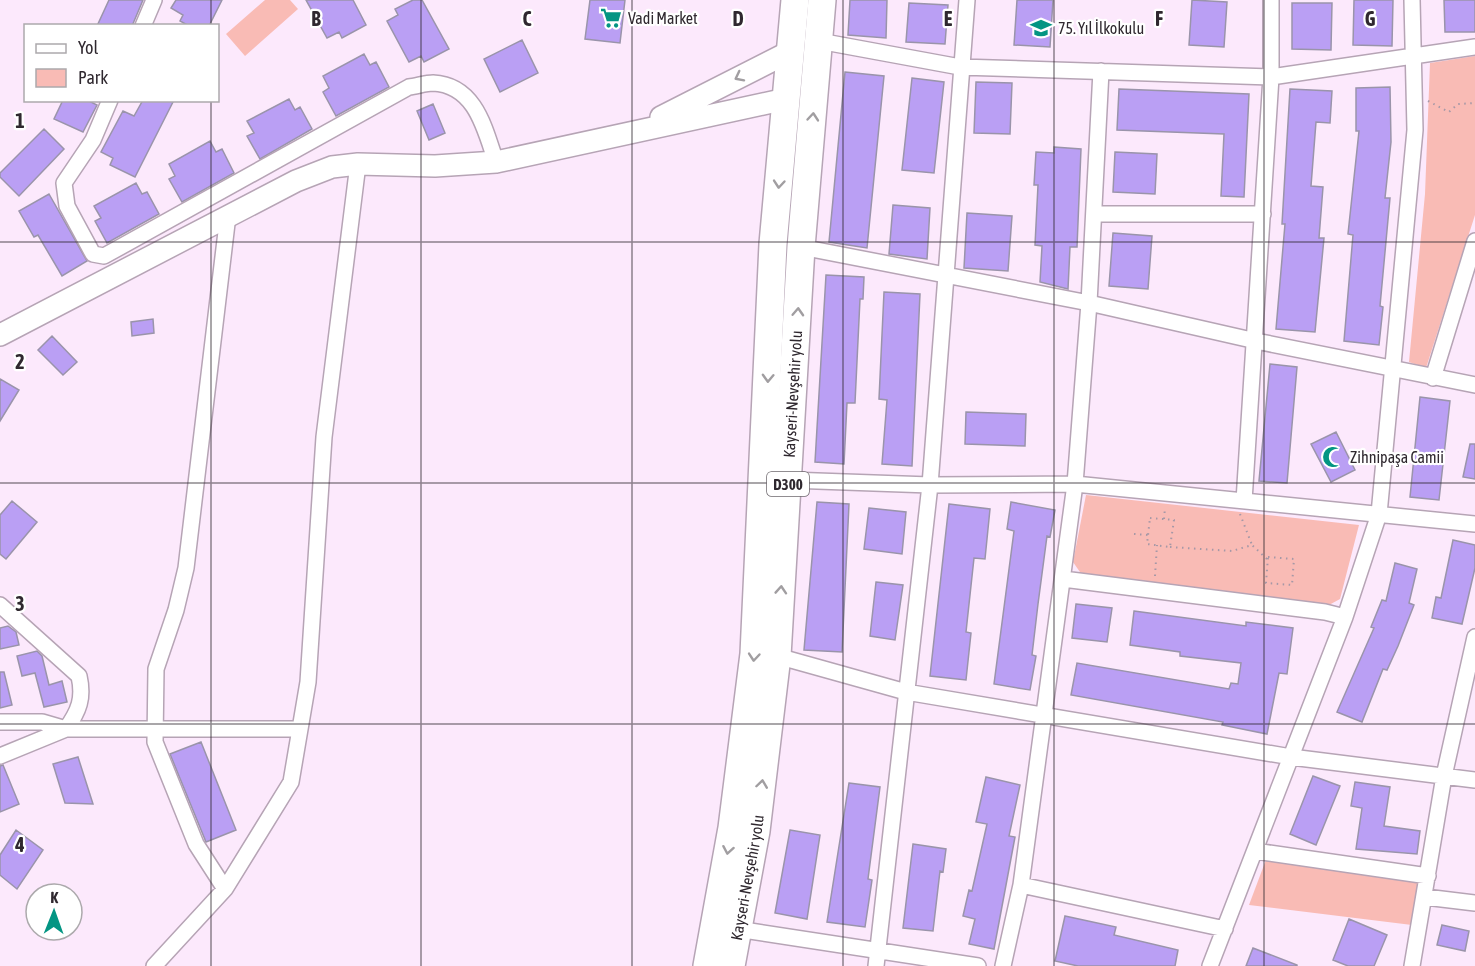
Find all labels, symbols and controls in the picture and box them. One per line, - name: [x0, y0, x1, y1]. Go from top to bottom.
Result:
- supermarket icon: Vadi Market: [599, 6, 623, 30]
- text: B: [311, 7, 321, 30]
- text: C: [523, 7, 532, 30]
- text: D: [732, 7, 744, 30]
- text: E: [944, 7, 953, 30]
- text: F: [1155, 7, 1163, 30]
- text: G: [1365, 7, 1376, 30]
- place label: Vadi Market: [628, 9, 698, 27]
- school or university icon: 75. Yıl İlkokulu: [1029, 16, 1053, 40]
- place label: 75. Yıl İlkokulu: [1058, 19, 1144, 37]
- legend: [24, 24, 219, 102]
- text: Yol: [78, 37, 98, 58]
- text: Park: [78, 67, 108, 88]
- one-way arrow: [734, 70, 745, 81]
- text: 1: [15, 109, 25, 132]
- one-way arrow: [806, 113, 819, 122]
- one-way arrow: [772, 179, 785, 188]
- one-way arrow: [791, 307, 804, 316]
- street label: Kayseri-Nevşehir yolu: [780, 330, 805, 458]
- text: 2: [15, 350, 25, 373]
- one-way arrow: [761, 374, 774, 383]
- mosque icon: Zihnipaşa Camii: [1321, 445, 1345, 469]
- place label: Zihnipaşa Camii: [1350, 448, 1444, 467]
- road number: D300: [767, 472, 809, 496]
- one-way arrow: [774, 586, 787, 595]
- text: 3: [15, 592, 25, 615]
- one-way arrow: [748, 652, 761, 662]
- one-way arrow: [756, 780, 768, 789]
- street label: Kayseri-Nevşehir yolu: [727, 814, 767, 942]
- text: 4: [14, 833, 25, 856]
- one-way arrow: [722, 845, 735, 855]
- north arrow: [24, 882, 84, 942]
- text: K: [50, 888, 58, 906]

